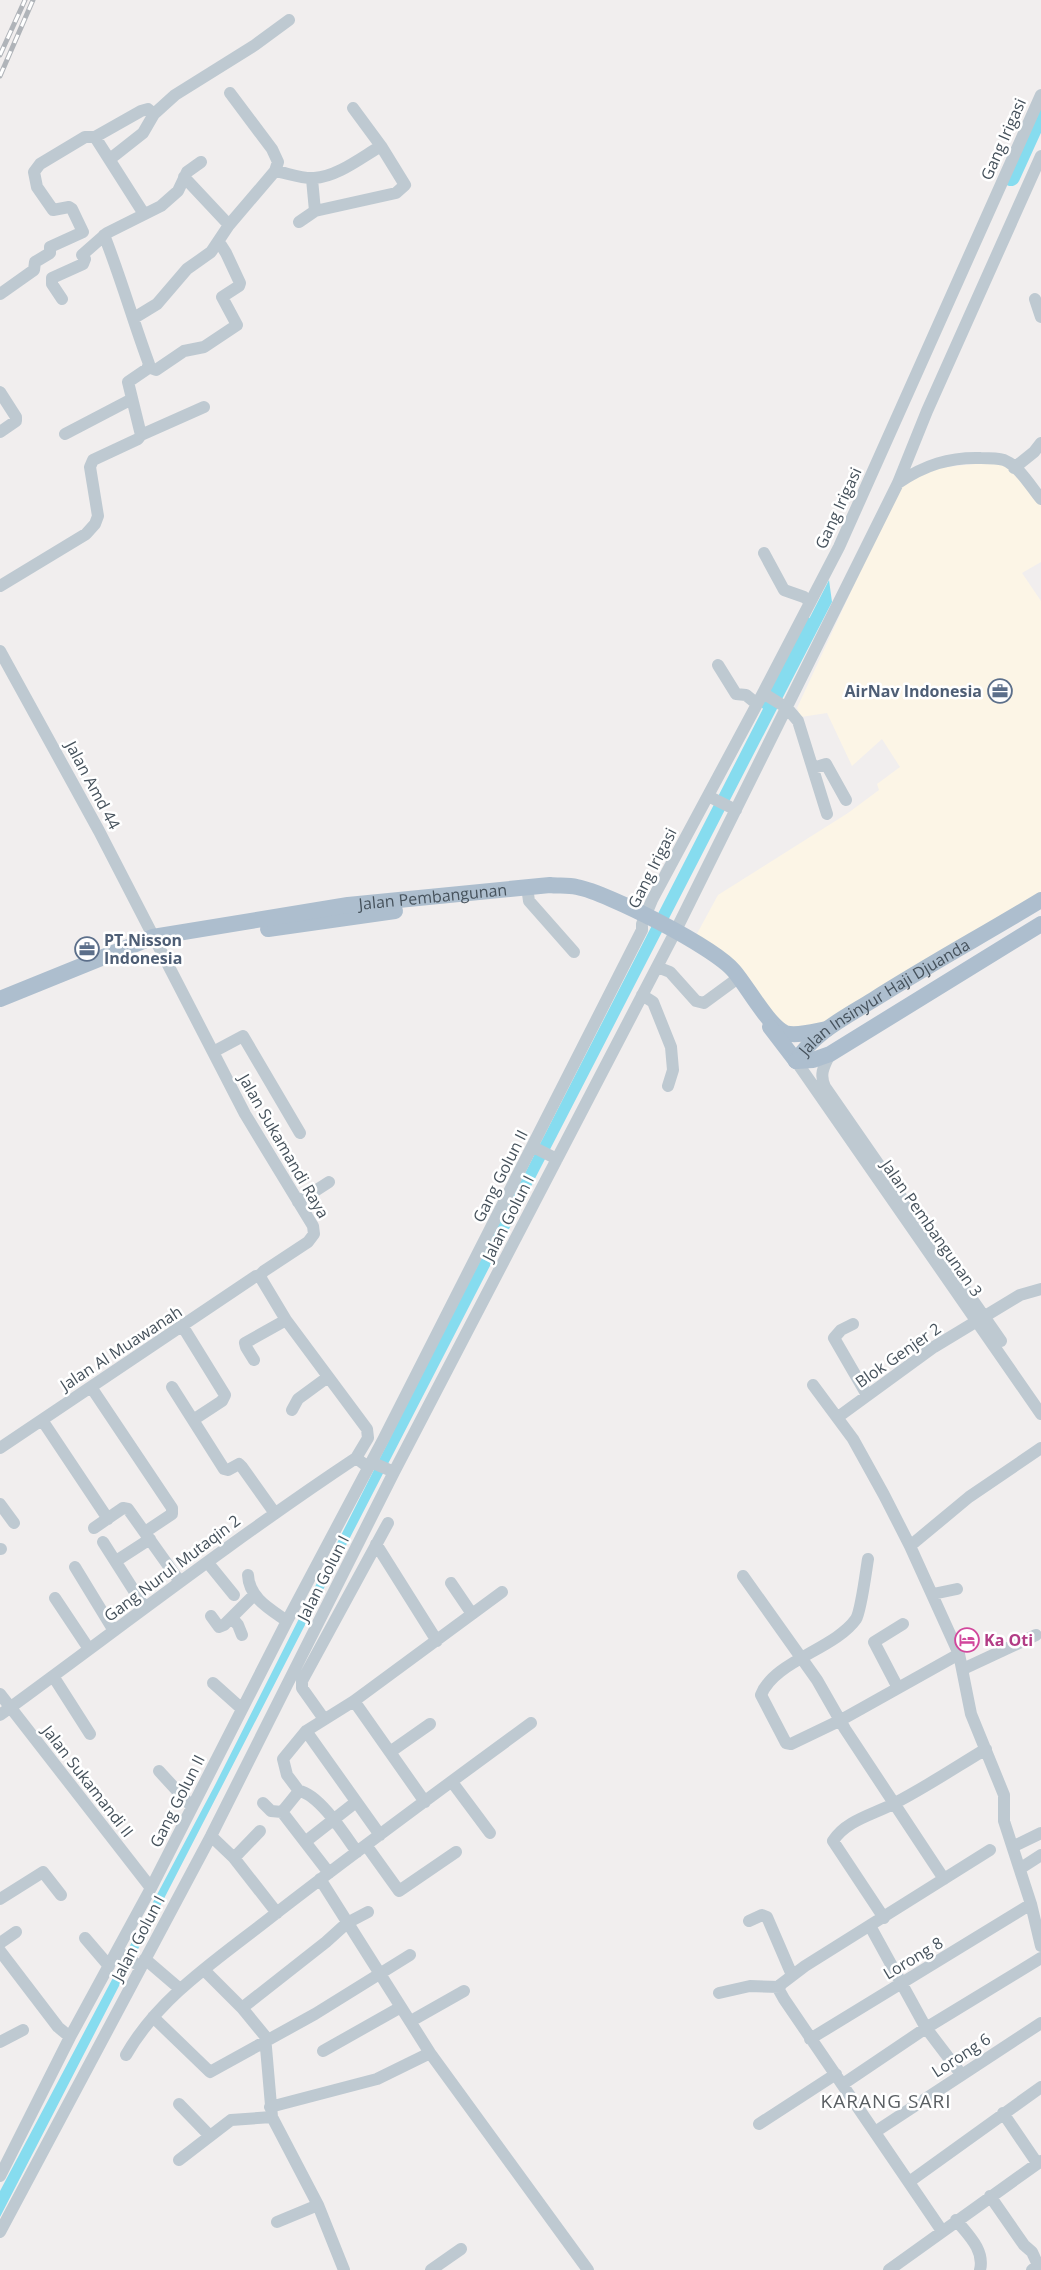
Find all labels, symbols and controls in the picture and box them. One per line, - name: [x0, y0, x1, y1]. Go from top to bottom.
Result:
- street label: Gang Irigasi: [975, 95, 1031, 183]
- street label: Gang Irigasi: [810, 464, 866, 552]
- office icon: AirNav Indonesia: [987, 678, 1013, 704]
- place label: AirNav Indonesia: [845, 680, 982, 702]
- street label: Jalan Amd 44: [60, 735, 126, 833]
- street label: Gang Irigasi: [622, 824, 682, 912]
- street label: Jalan Pembangunan: [356, 878, 508, 915]
- place label: PT.Nisson Indonesia: [104, 929, 182, 969]
- street label: Jalan Insinyur Haji Djuanda: [792, 933, 974, 1061]
- office icon: PT.Nisson Indonesia: [74, 936, 100, 962]
- street label: Jalan Sukamandi Raya: [233, 1068, 334, 1222]
- street label: Gang Golun II: [467, 1126, 533, 1226]
- street label: Jalan Pembangunan 3: [875, 1154, 988, 1301]
- street label: Jalan Golun I: [476, 1171, 539, 1266]
- street label: Jalan Al Muawanah: [54, 1300, 186, 1397]
- street label: Blok Genjer 2: [851, 1317, 945, 1393]
- street label: Gang Nurul Mutaqin 2: [99, 1509, 245, 1627]
- street label: Jalan Golun I: [291, 1531, 354, 1626]
- hotel icon: Ka Oti: [954, 1627, 980, 1653]
- place label: Ka Oti: [984, 1629, 1033, 1651]
- street label: Jalan Sukamandi II: [36, 1719, 139, 1842]
- street label: Gang Golun II: [144, 1751, 210, 1851]
- street label: Jalan Golun I: [105, 1891, 170, 1986]
- street label: Lorong 8: [879, 1932, 947, 1984]
- street label: Lorong 6: [927, 2028, 995, 2082]
- district label: KARANG SARI: [821, 2088, 951, 2114]

